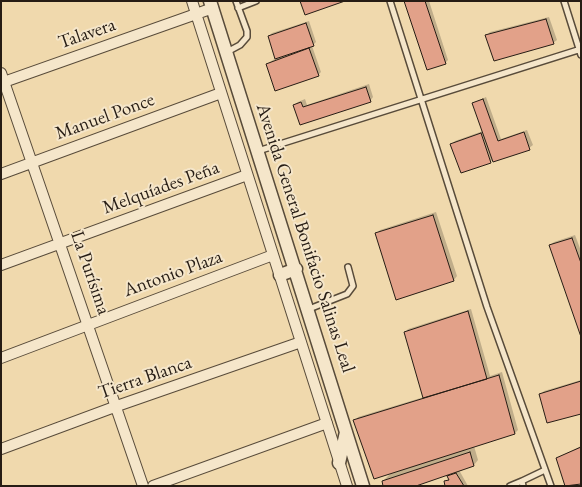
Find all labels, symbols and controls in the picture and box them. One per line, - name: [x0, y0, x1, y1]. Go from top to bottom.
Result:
- street label: Talavera: [55, 14, 119, 54]
- street label: Manuel Ponce: [52, 89, 158, 145]
- street label: Avenida General Bonifacio Salinas Leal: [251, 101, 359, 375]
- street label: Melquíades Peña: [100, 156, 222, 220]
- street label: La Purísima: [65, 228, 115, 318]
- street label: Antonio Plaza: [121, 246, 225, 302]
- street label: Tierra Blanca: [95, 351, 195, 405]

